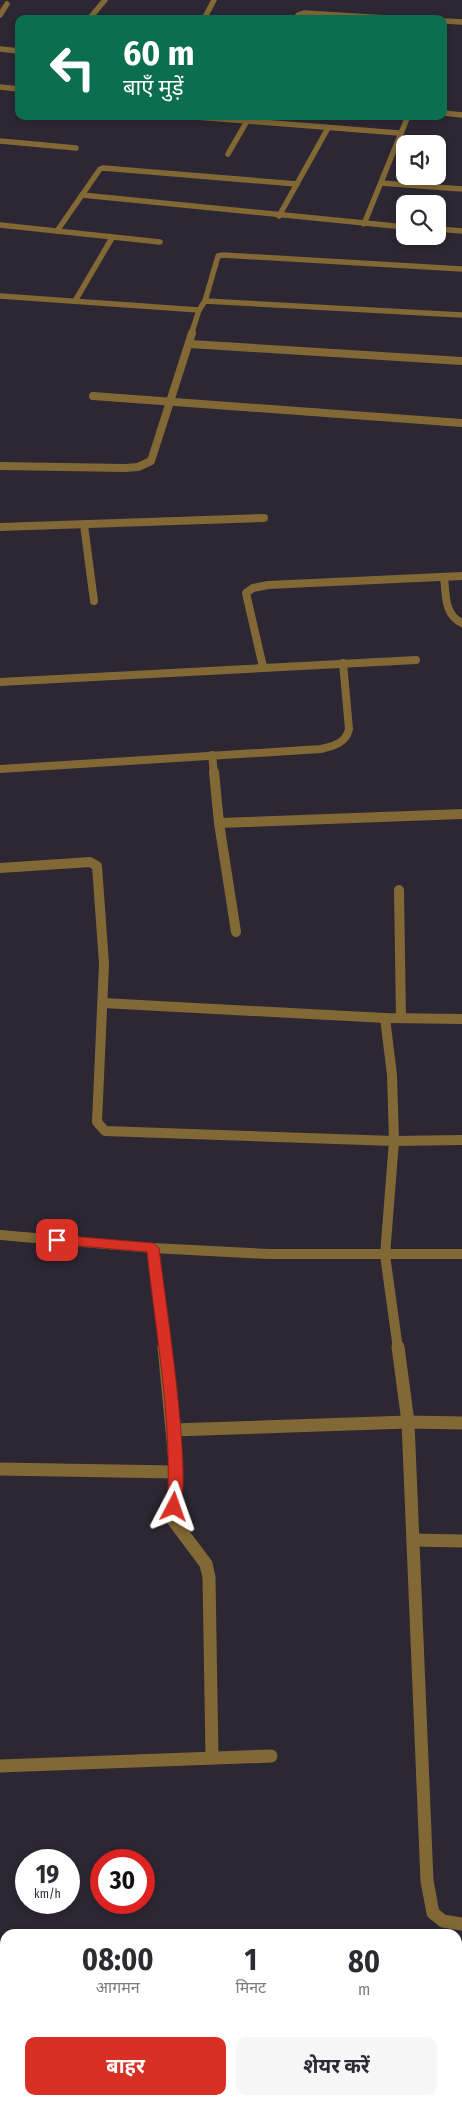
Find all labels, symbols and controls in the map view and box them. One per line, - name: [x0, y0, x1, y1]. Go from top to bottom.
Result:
- text: 60 m: [123, 32, 194, 74]
- icon: left: [40, 35, 105, 100]
- text: बाएँ मुड़ें: [123, 74, 184, 101]
- map controls: [396, 135, 446, 245]
- button: sound: [396, 135, 446, 185]
- button: search: [396, 195, 446, 245]
- pin: [36, 1219, 78, 1261]
- icon: arrive: [43, 1226, 71, 1254]
- position arrow: [147, 1480, 199, 1532]
- speed limit sign: 30: [90, 1849, 155, 1914]
- text: 19: [36, 1860, 59, 1890]
- text: km/h: [34, 1887, 61, 1901]
- text: 08:00: [82, 1942, 154, 1978]
- text: 1: [244, 1942, 257, 1978]
- text: 80: [348, 1944, 380, 1980]
- text: आगमन: [96, 1978, 140, 1997]
- text: मिनट: [235, 1978, 266, 1997]
- text: m: [358, 1980, 370, 1999]
- button: बाहर: [25, 2037, 226, 2095]
- button: शेयर करें: [236, 2037, 437, 2095]

